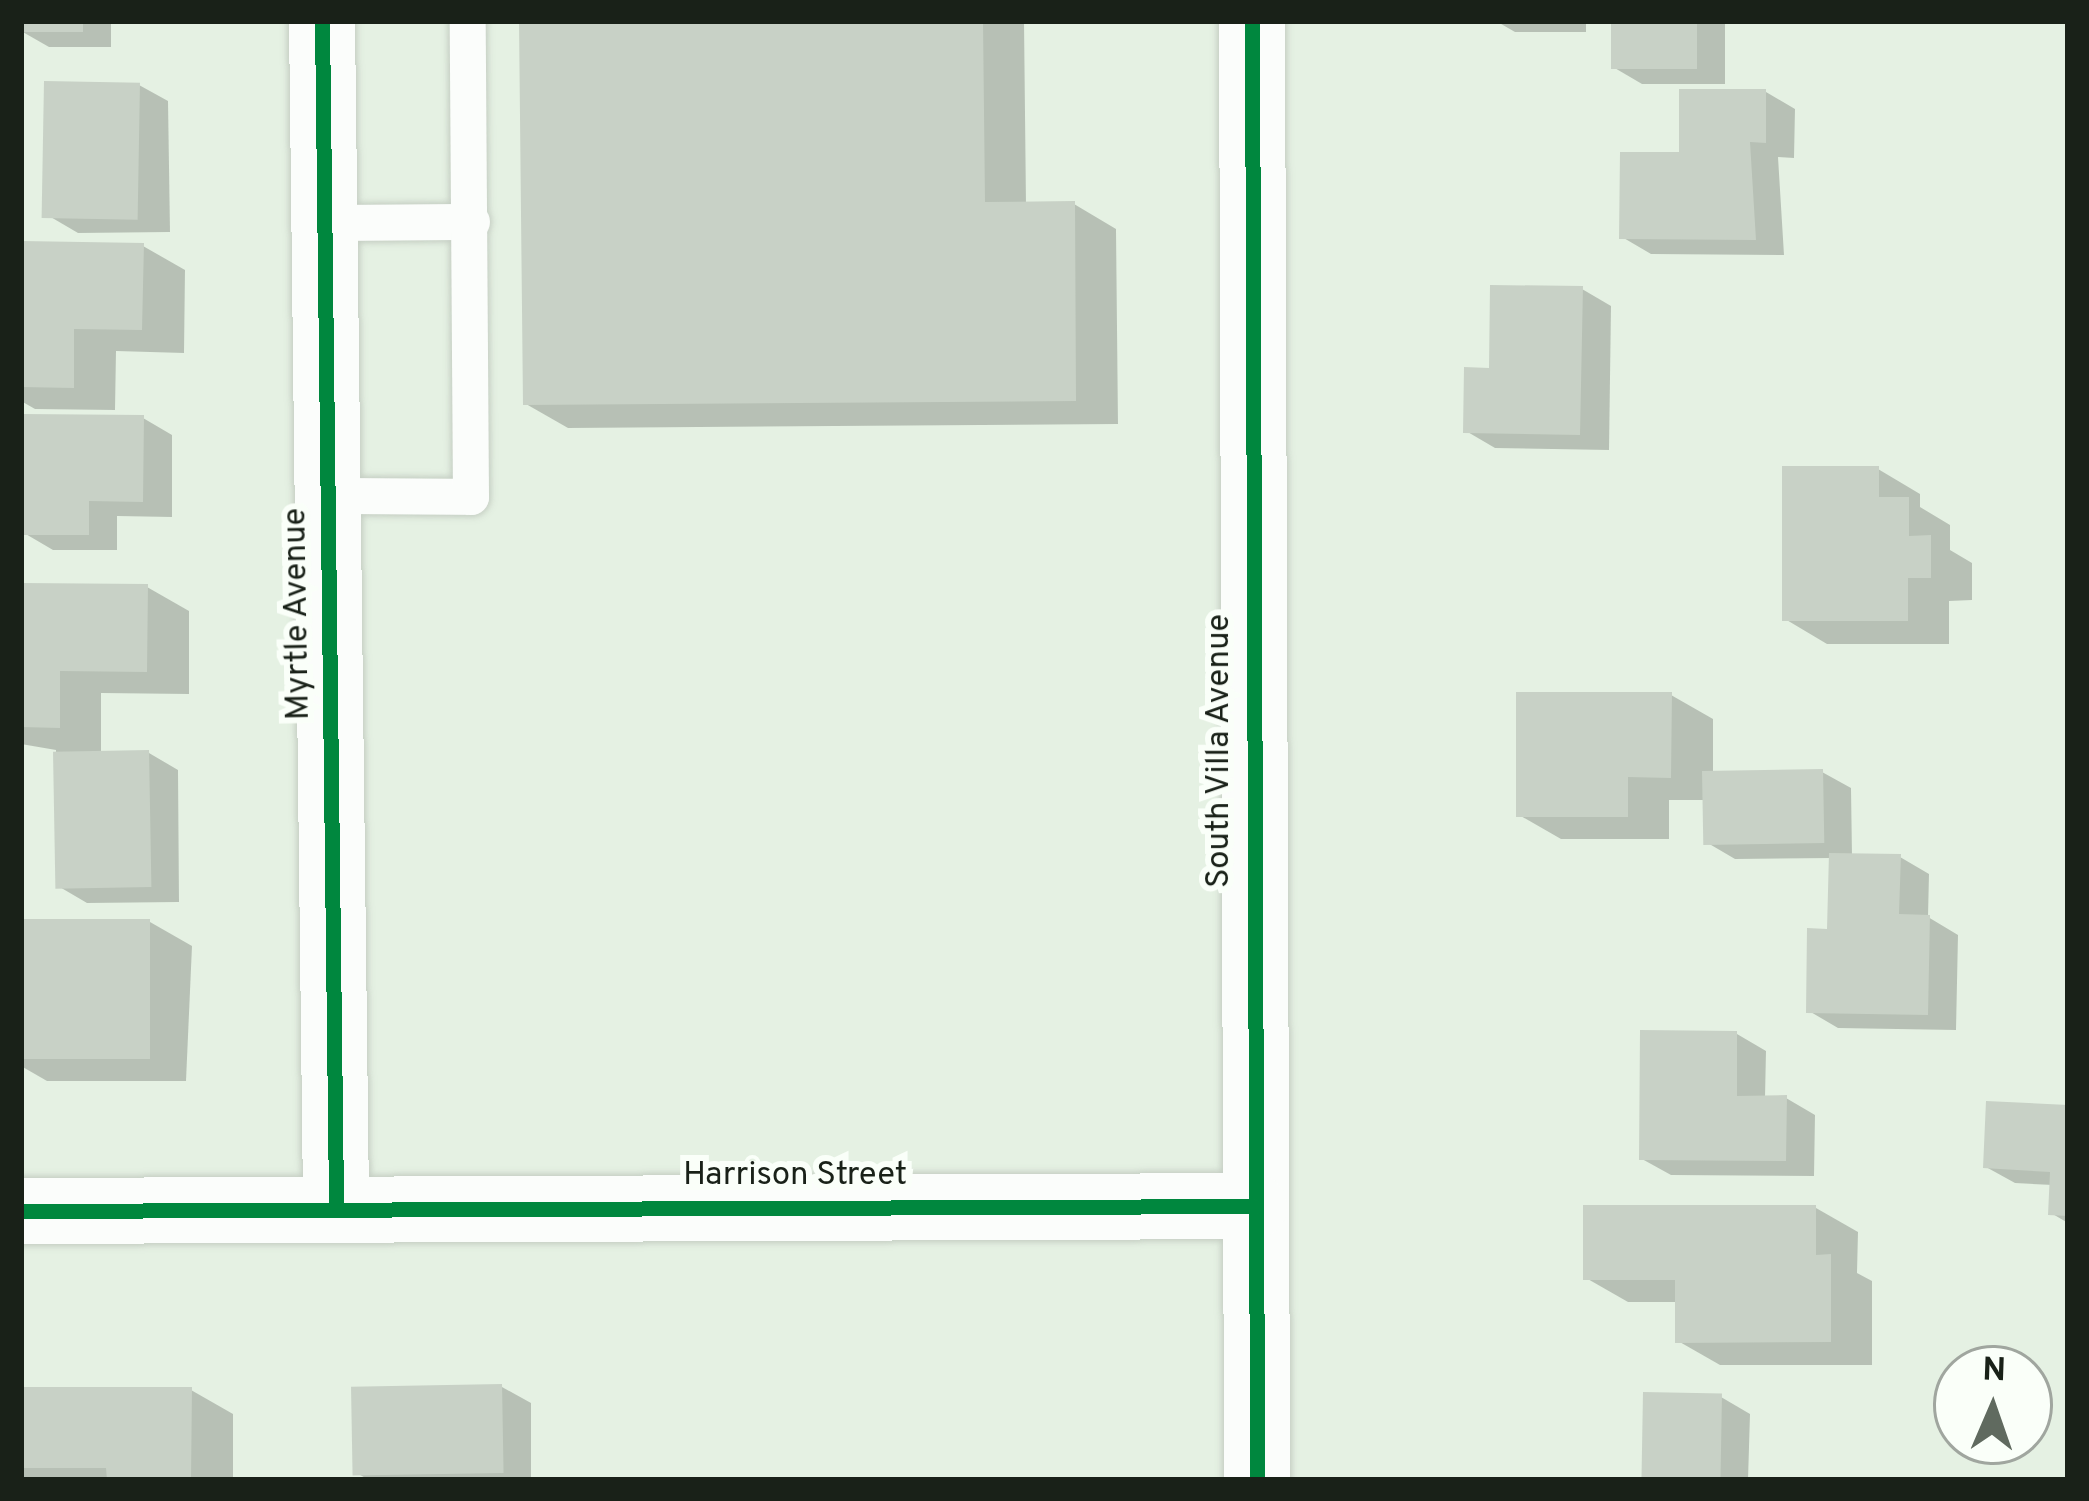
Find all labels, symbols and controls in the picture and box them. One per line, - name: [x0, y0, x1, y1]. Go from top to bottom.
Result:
- street label: Myrtle Avenue: [277, 507, 321, 721]
- street label: South Villa Avenue: [1201, 613, 1241, 889]
- street label: Harrison Street: [683, 1157, 907, 1197]
- north arrow: [1933, 1345, 2053, 1465]
- text: N: [1982, 1351, 2007, 1393]

